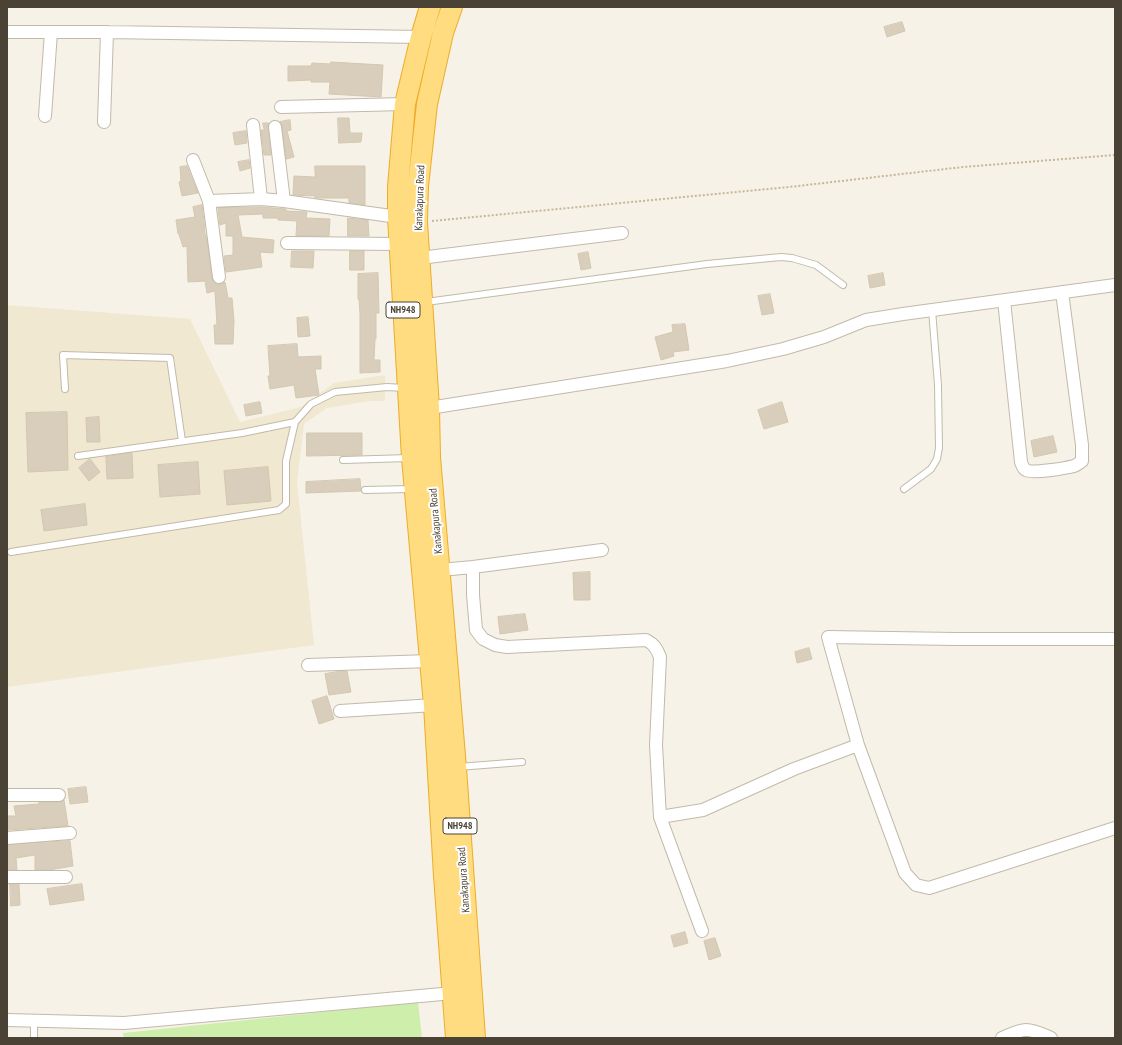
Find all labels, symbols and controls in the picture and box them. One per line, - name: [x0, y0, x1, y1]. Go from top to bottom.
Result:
- street label: Kanakapura Road: [412, 165, 428, 231]
- road number: NH948: [386, 302, 420, 318]
- street label: Kanakapura Road: [427, 488, 445, 554]
- road number: NH948: [443, 818, 477, 834]
- street label: Kanakapura Road: [455, 847, 473, 913]

